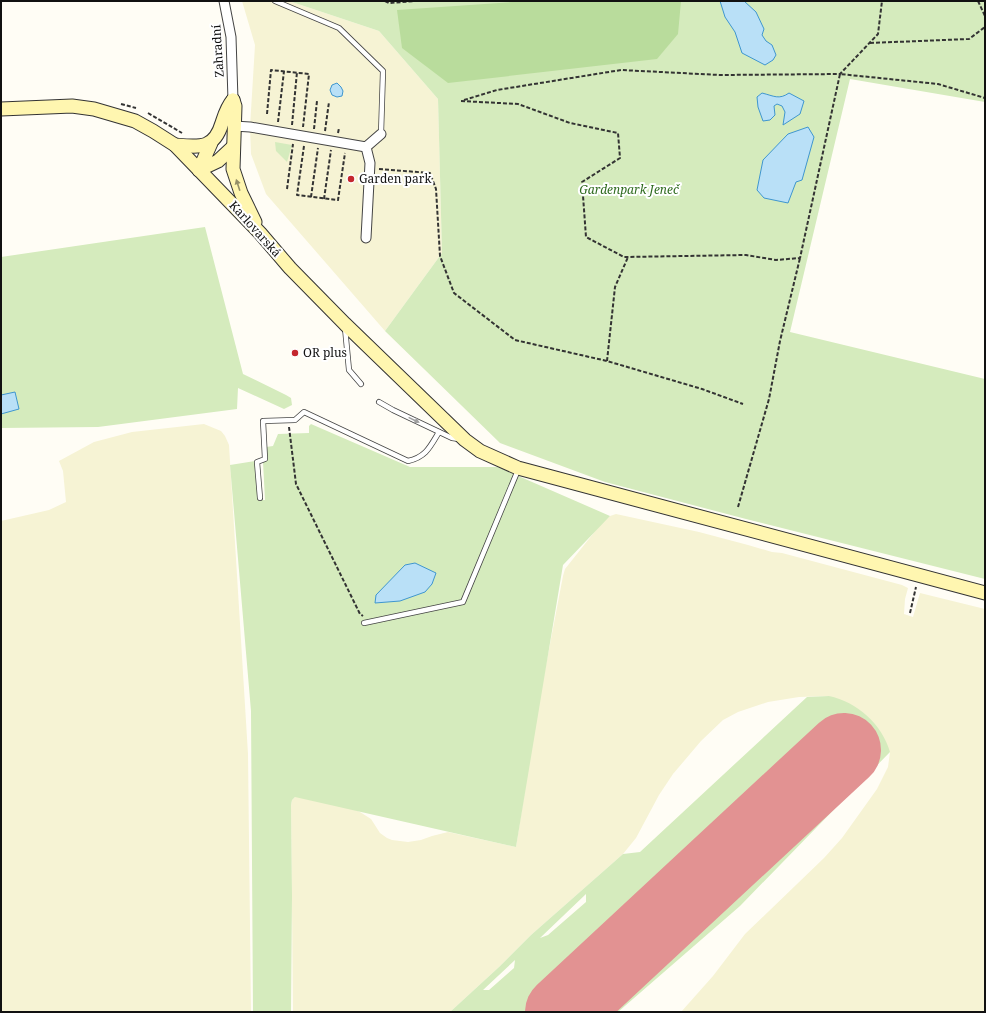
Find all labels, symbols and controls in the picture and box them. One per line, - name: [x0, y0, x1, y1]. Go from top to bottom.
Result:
- street label: Zahradní: [207, 24, 228, 78]
- place label: Garden park: [359, 170, 432, 187]
- marker: Garden park: [346, 174, 356, 184]
- one-way arrow: [235, 179, 241, 191]
- park label: Gardenpark Jeneč: [579, 181, 681, 198]
- street label: Karlovarská: [226, 197, 285, 261]
- place label: OR plus: [303, 344, 347, 361]
- marker: OR plus: [290, 348, 300, 358]
- one-way arrow: [408, 417, 419, 423]

